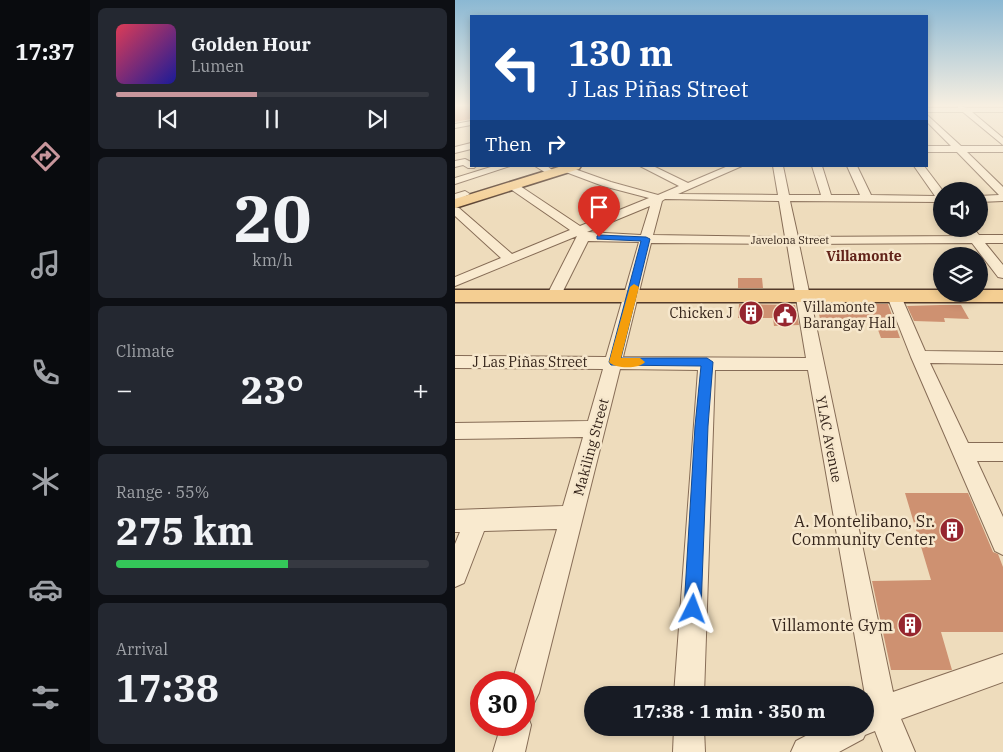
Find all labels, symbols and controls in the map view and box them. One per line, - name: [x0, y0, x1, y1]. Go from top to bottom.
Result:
- text: 130 m: [568, 30, 673, 76]
- text: Golden Hour: [191, 32, 311, 56]
- icon: left: [485, 35, 550, 100]
- text: 17:37: [15, 37, 75, 66]
- text: Lumen: [191, 56, 244, 76]
- text: J Las Piñas Street: [568, 74, 748, 103]
- icon: previous: [154, 105, 182, 133]
- icon: pause: [258, 105, 286, 133]
- icon: next: [363, 105, 391, 133]
- icon: right: [542, 130, 570, 158]
- text: Then: [485, 132, 532, 156]
- icon: directions: [28, 139, 63, 174]
- text: 20: [233, 175, 312, 260]
- map controls: [933, 182, 988, 302]
- button: sound: [933, 182, 988, 237]
- pin: [578, 186, 620, 237]
- icon: arrive: [585, 193, 613, 221]
- street label: Javelona Street: [751, 233, 829, 247]
- icon: music: [28, 247, 63, 282]
- district label: Villamonte: [826, 247, 902, 265]
- button: layers: [933, 247, 988, 302]
- text: km/h: [252, 250, 293, 270]
- place label: Villamonte Barangay Hall: [803, 298, 896, 332]
- building icon: Chicken J: [738, 300, 764, 326]
- public building icon: Villamonte Barangay Hall: [772, 302, 798, 328]
- place label: Chicken J: [669, 304, 733, 322]
- text: Climate: [116, 341, 174, 361]
- street label: J Las Piñas Street: [473, 353, 587, 371]
- icon: phone: [28, 355, 63, 390]
- text: 23°: [241, 365, 304, 414]
- text: −: [116, 371, 133, 408]
- text: +: [412, 371, 429, 408]
- street label: YLAC Avenue: [812, 394, 846, 484]
- street label: Makiling Street: [569, 396, 613, 498]
- icon: climate: [28, 464, 63, 499]
- text: Range · 55%: [116, 482, 209, 502]
- text: 275 km: [116, 506, 254, 555]
- place label: A. Montelibano, Sr. Community Center: [792, 511, 935, 549]
- building icon: A. Montelibano, Sr. Community Center: [939, 517, 965, 543]
- icon: car: [28, 572, 63, 607]
- position arrow: [666, 582, 718, 634]
- building icon: Villamonte Gym: [897, 612, 923, 638]
- place label: Villamonte Gym: [772, 615, 893, 635]
- text: Arrival: [116, 639, 168, 659]
- text: 17:38: [116, 663, 219, 712]
- speed limit sign: 30: [470, 671, 535, 736]
- icon: filters: [28, 680, 63, 715]
- text: 17:38 · 1 min · 350 m: [633, 699, 825, 723]

